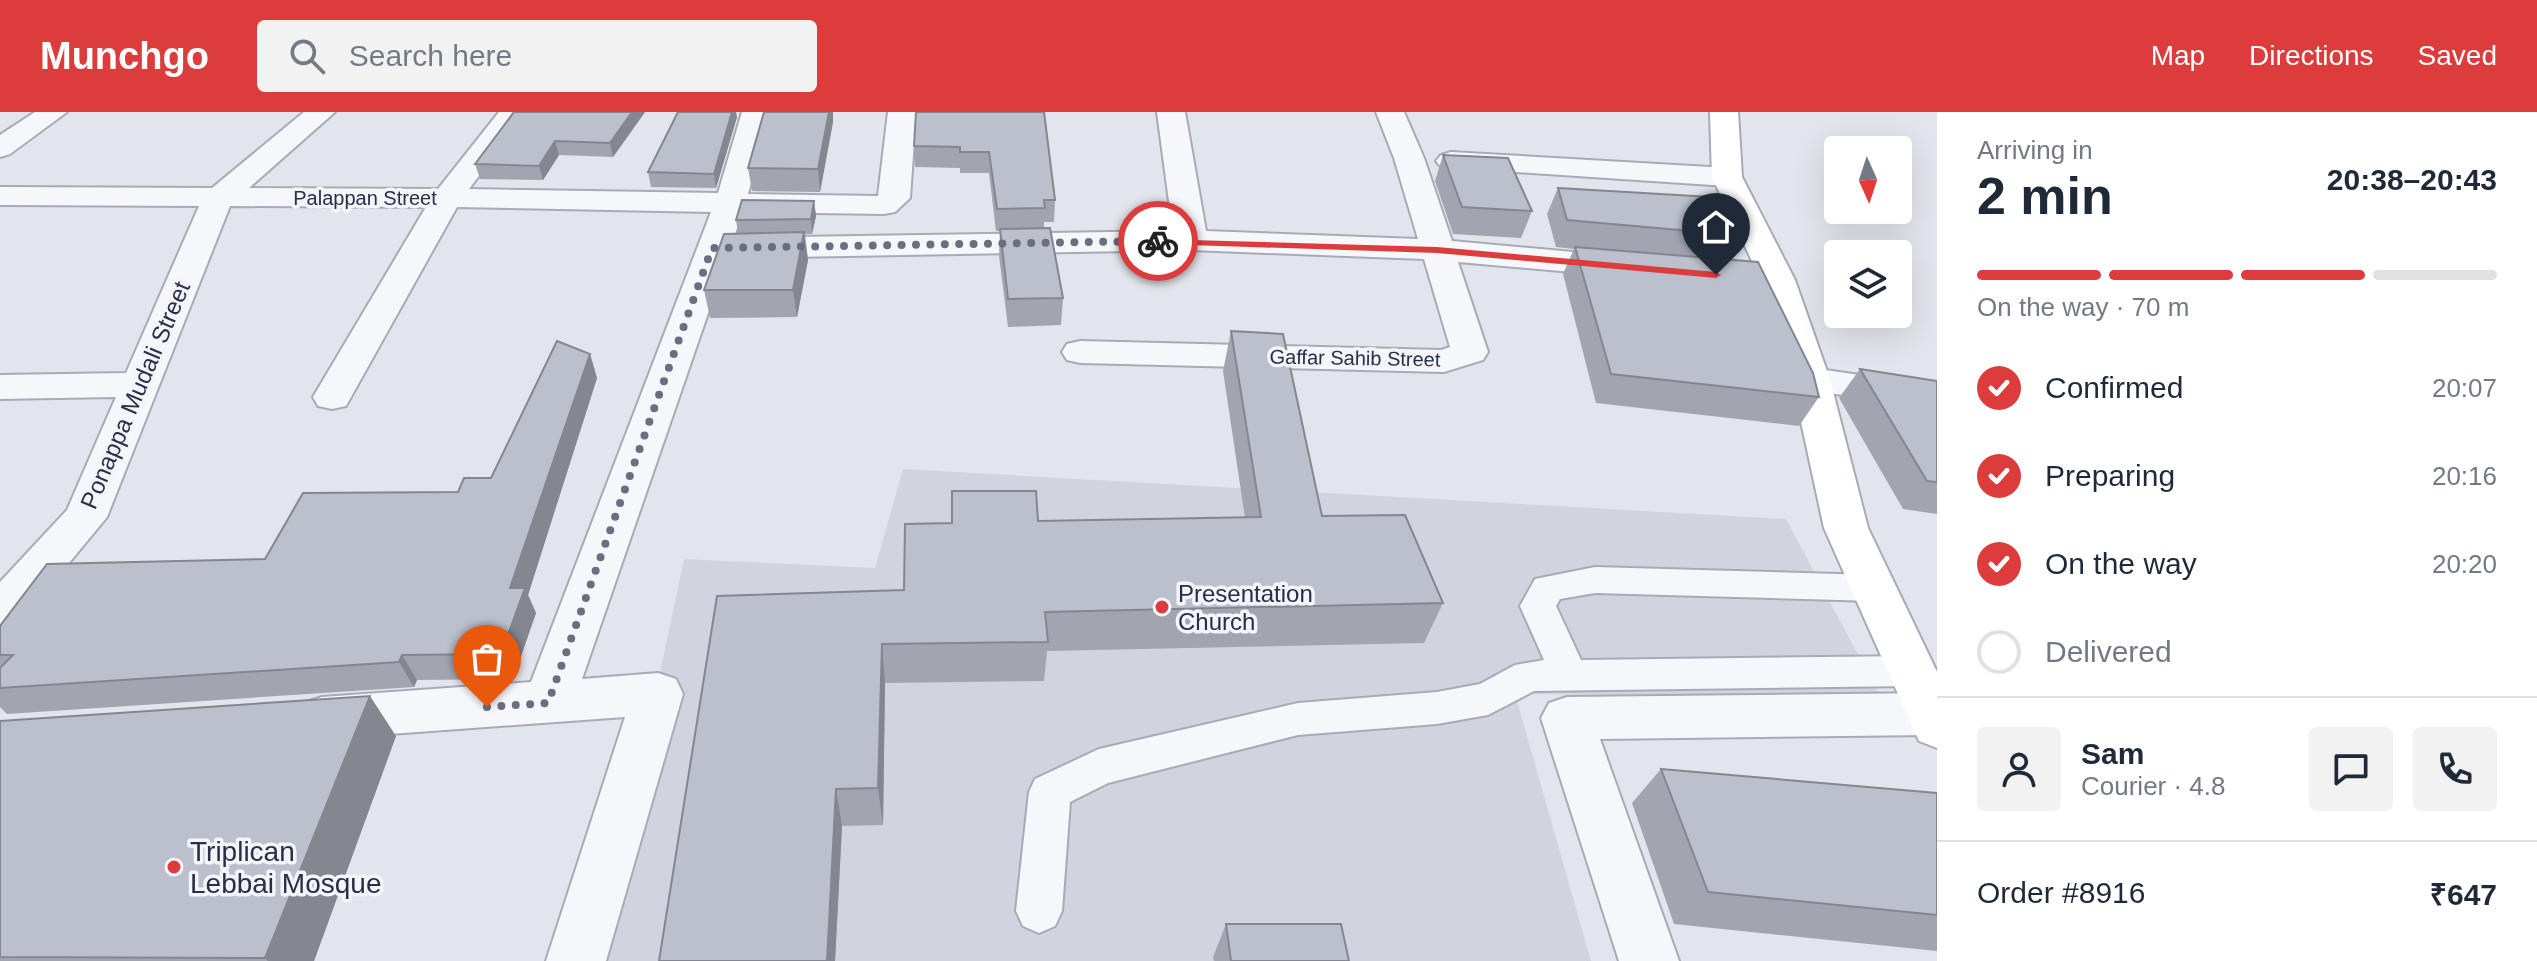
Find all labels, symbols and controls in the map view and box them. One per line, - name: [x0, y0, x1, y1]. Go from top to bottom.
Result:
- search box: [257, 20, 817, 92]
- icon: search: [285, 34, 329, 78]
- text: Munchgo: [40, 35, 209, 77]
- text: Search here: [349, 39, 512, 72]
- text: Map: [2151, 40, 2205, 71]
- text: Directions: [2249, 40, 2374, 71]
- text: Saved: [2418, 40, 2497, 71]
- text: Arriving in: [1977, 135, 2093, 165]
- north arrow: [1824, 136, 1912, 224]
- map controls: [1824, 136, 1912, 328]
- text: 20:38–20:43: [2327, 163, 2497, 196]
- text: 2 min: [1977, 167, 2113, 225]
- street label: Palappan Street: [293, 187, 437, 209]
- pin: [1682, 193, 1750, 275]
- courier: [1118, 201, 1198, 281]
- icon: home: [1694, 205, 1738, 249]
- icon: bike: [1136, 219, 1180, 263]
- button: layers: [1824, 240, 1912, 328]
- street label: Ponappa Mudali Street: [75, 277, 195, 513]
- text: On the way · 70 m: [1977, 292, 2189, 322]
- street label: Gaffar Sahib Street: [1269, 346, 1441, 370]
- icon: check: [1977, 366, 2021, 410]
- text: Confirmed: [2045, 371, 2183, 404]
- text: 20:07: [2432, 373, 2497, 403]
- icon: check: [1977, 454, 2021, 498]
- text: Preparing: [2045, 459, 2175, 492]
- text: 20:16: [2432, 461, 2497, 491]
- icon: check: [1977, 542, 2021, 586]
- text: On the way: [2045, 547, 2197, 580]
- text: 20:20: [2432, 549, 2497, 579]
- place label: Presentation Church: [1178, 580, 1313, 635]
- marker: Presentation Church: [1153, 598, 1171, 616]
- pin: [453, 625, 521, 707]
- text: Delivered: [2045, 635, 2172, 668]
- icon: bag: [465, 637, 509, 681]
- button: person: [1977, 727, 2061, 811]
- button: chat: [2309, 727, 2393, 811]
- button: phone: [2413, 727, 2497, 811]
- text: Sam: [2081, 737, 2144, 770]
- text: Courier · 4.8: [2081, 771, 2226, 801]
- place label: Triplican Lebbai Mosque: [190, 836, 381, 899]
- marker: Triplican Lebbai Mosque: [165, 858, 183, 876]
- text: Order #8916: [1977, 876, 2145, 909]
- text: ₹647: [2430, 878, 2497, 911]

